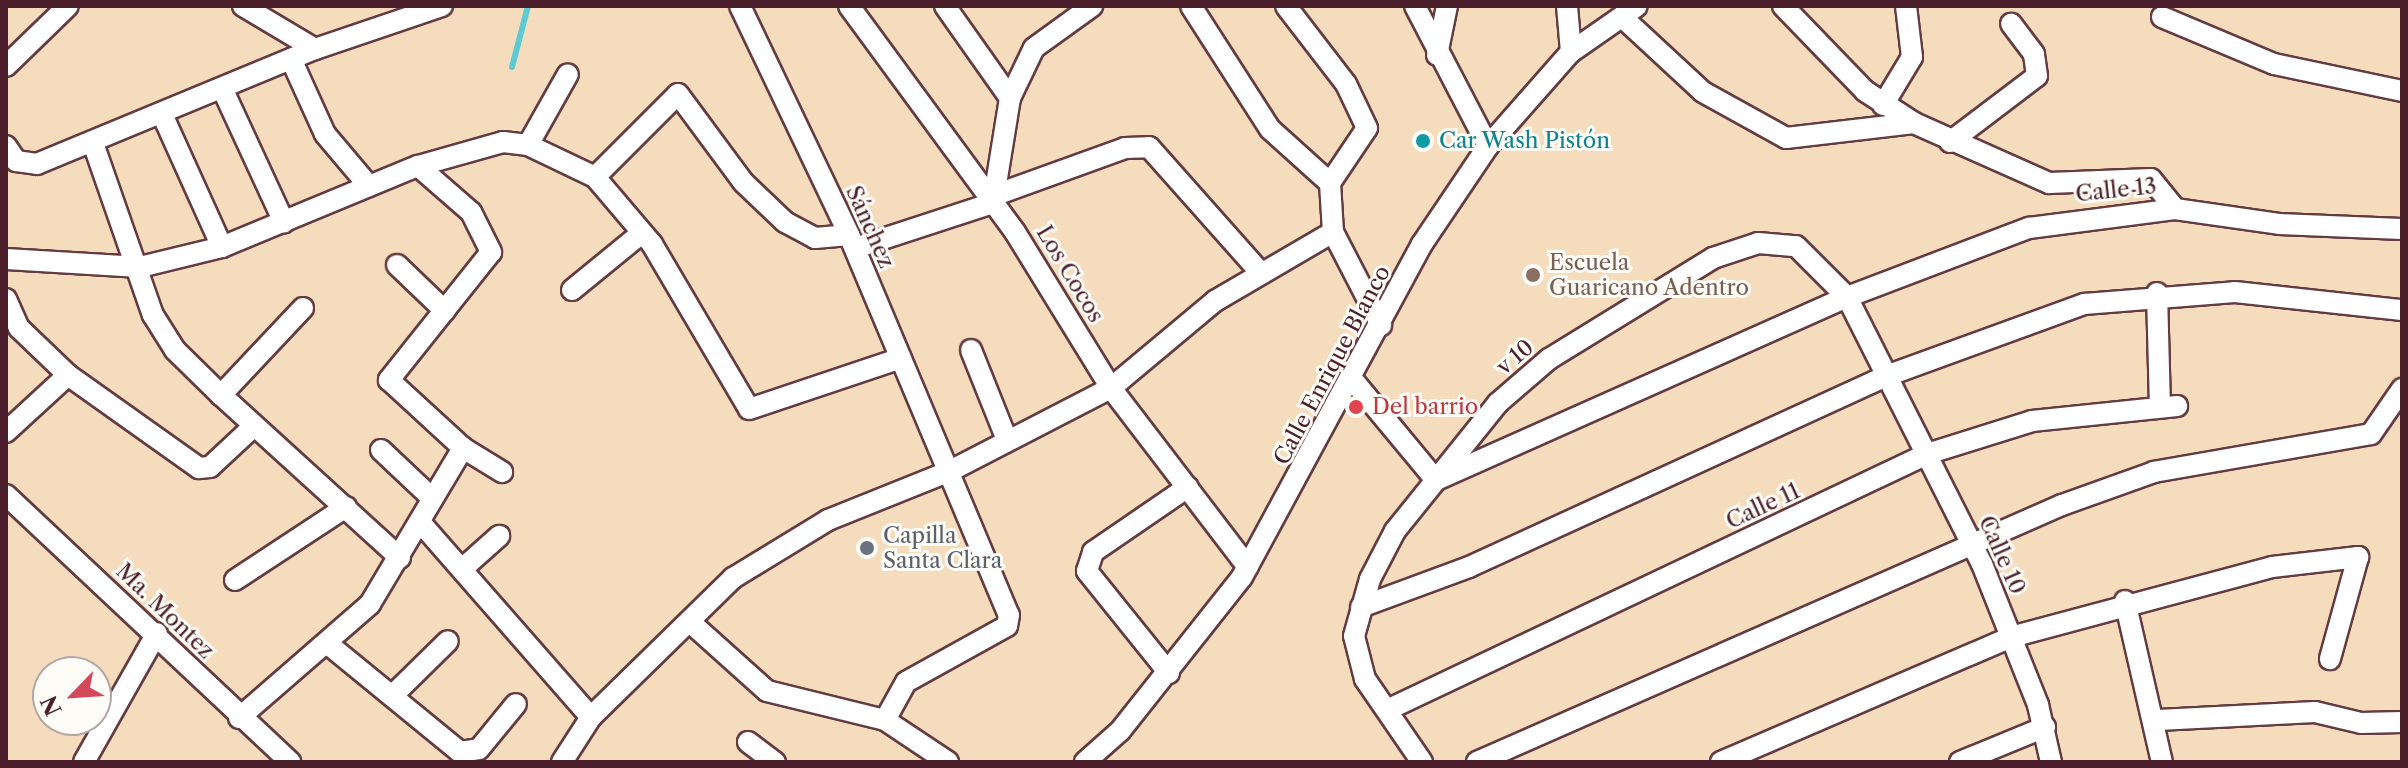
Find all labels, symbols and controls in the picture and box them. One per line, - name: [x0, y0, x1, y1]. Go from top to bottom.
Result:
- place label: Car Wash Pistón: [1439, 128, 1611, 154]
- marker: Car Wash Pistón: [1414, 132, 1432, 150]
- street label: Calle 13: [2074, 173, 2158, 207]
- street label: Sánchez: [840, 182, 900, 272]
- street label: Los Cocos: [1031, 221, 1109, 327]
- place label: Escuela Guaricano Adentro: [1549, 249, 1750, 300]
- street label: Calle Enrique Blanco: [1268, 261, 1396, 469]
- marker: Escuela Guaricano Adentro: [1524, 266, 1542, 284]
- street label: v 10: [1491, 334, 1539, 380]
- place label: Del barrio: [1372, 394, 1478, 420]
- marker: Del barrio: [1347, 398, 1365, 416]
- street label: Calle 11: [1722, 477, 1804, 535]
- street label: Calle 10: [1973, 512, 2031, 598]
- place label: Capilla Santa Clara: [883, 522, 1003, 574]
- marker: Capilla Santa Clara: [858, 539, 876, 557]
- street label: Ma. Montez: [111, 558, 219, 664]
- north arrow: [32, 656, 112, 736]
- text: N: [35, 691, 68, 720]

